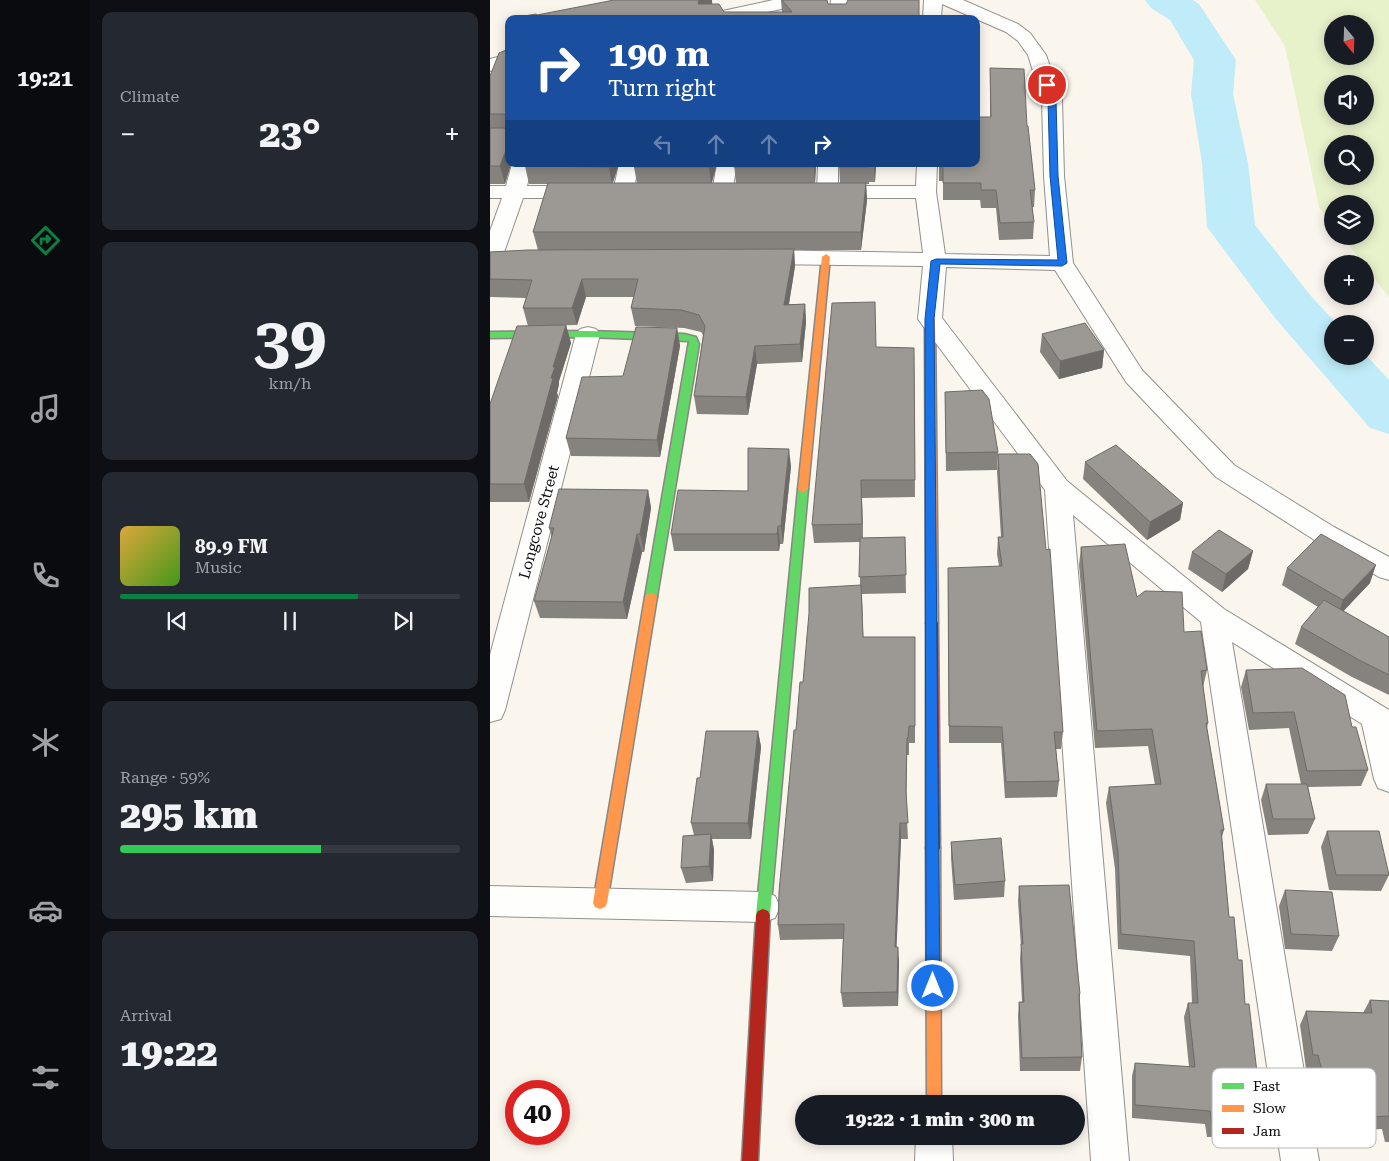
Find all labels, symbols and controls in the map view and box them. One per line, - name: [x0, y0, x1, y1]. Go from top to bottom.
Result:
- north arrow: [1324, 15, 1374, 65]
- map controls: [1324, 15, 1374, 365]
- text: 190 m: [608, 34, 709, 75]
- icon: right: [525, 35, 590, 100]
- pin: [1026, 64, 1068, 106]
- text: 19:21: [17, 66, 73, 91]
- icon: arrive: [1033, 71, 1061, 99]
- button: sound: [1324, 75, 1374, 125]
- text: Turn right: [608, 76, 716, 101]
- text: Climate: [120, 87, 179, 106]
- text: 23°: [259, 112, 321, 156]
- text: −: [120, 118, 136, 151]
- text: +: [444, 118, 460, 151]
- icon: left: [649, 130, 677, 158]
- icon: ahead: [702, 130, 730, 158]
- icon: ahead: [755, 130, 783, 158]
- icon: right: [808, 130, 836, 158]
- button: search: [1324, 135, 1374, 185]
- button: layers: [1324, 195, 1374, 245]
- icon: directions: [28, 223, 63, 258]
- button: +: [1324, 255, 1374, 305]
- text: 39: [254, 303, 326, 379]
- button: −: [1324, 315, 1374, 365]
- text: km/h: [269, 374, 311, 393]
- icon: music: [28, 391, 63, 426]
- street label: Longcove Street: [515, 463, 563, 581]
- text: 89.9 FM: [195, 535, 268, 558]
- icon: phone: [28, 558, 63, 593]
- text: Music: [195, 558, 242, 577]
- icon: previous: [163, 607, 191, 635]
- icon: pause: [276, 607, 304, 635]
- icon: next: [389, 607, 417, 635]
- icon: climate: [28, 725, 63, 760]
- text: Range · 59%: [120, 768, 210, 787]
- text: 295 km: [120, 793, 258, 837]
- icon: car: [28, 893, 63, 928]
- position arrow: [906, 959, 958, 1011]
- text: Arrival: [120, 1006, 172, 1025]
- text: 19:22: [120, 1031, 218, 1075]
- icon: filters: [28, 1060, 63, 1095]
- legend: [1212, 1068, 1376, 1148]
- text: Fast: [1253, 1078, 1280, 1094]
- speed limit sign: 40: [505, 1080, 570, 1145]
- text: Slow: [1253, 1100, 1286, 1116]
- text: 19:22 · 1 min · 300 m: [845, 1108, 1035, 1131]
- text: Jam: [1253, 1123, 1281, 1139]

